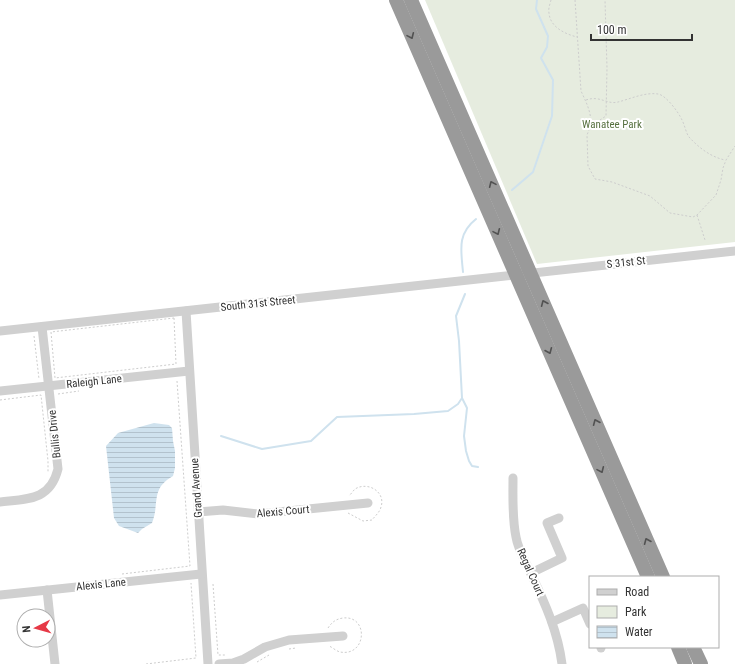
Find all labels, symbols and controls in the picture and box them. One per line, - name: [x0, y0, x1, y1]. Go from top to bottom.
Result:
- scale bar: [591, 16, 692, 42]
- text: 100 m: [597, 23, 627, 37]
- one-way arrow: [407, 32, 415, 39]
- park label: Wanatee Park: [582, 118, 642, 131]
- one-way arrow: [488, 180, 496, 187]
- one-way arrow: [493, 228, 501, 235]
- street label: S 31st St: [606, 254, 646, 271]
- street label: South 31st Street: [220, 293, 296, 314]
- one-way arrow: [541, 299, 549, 307]
- one-way arrow: [544, 346, 552, 354]
- street label: Raleigh Lane: [66, 372, 122, 391]
- street label: Bullis Drive: [46, 409, 63, 459]
- one-way arrow: [593, 419, 601, 426]
- street label: Grand Avenue: [188, 458, 205, 518]
- one-way arrow: [596, 466, 604, 474]
- street label: Alexis Court: [256, 503, 310, 520]
- one-way arrow: [644, 538, 652, 545]
- street label: Regal Court: [514, 546, 547, 598]
- street label: Alexis Lane: [76, 575, 127, 594]
- legend: [589, 576, 719, 648]
- text: Road: [625, 585, 649, 599]
- text: Park: [625, 605, 647, 619]
- north arrow: [16, 608, 56, 648]
- text: N: [20, 625, 33, 633]
- text: Water: [625, 625, 653, 639]

